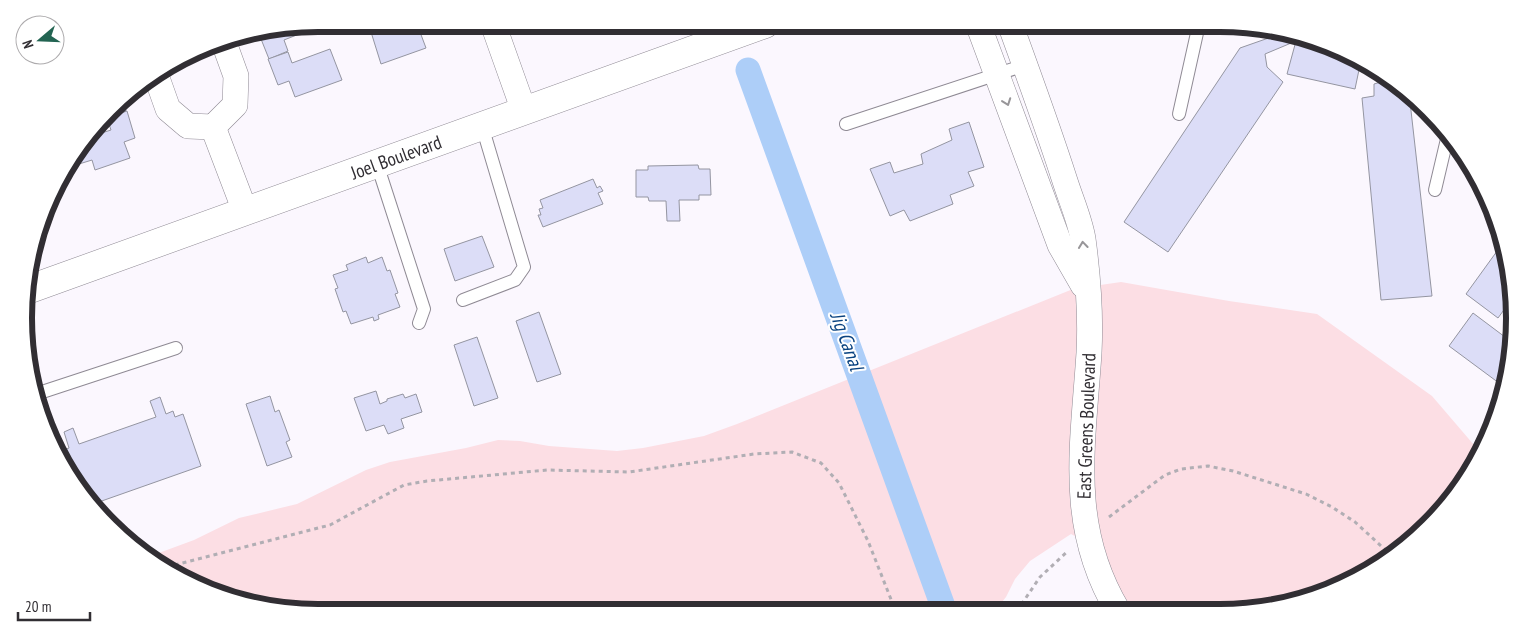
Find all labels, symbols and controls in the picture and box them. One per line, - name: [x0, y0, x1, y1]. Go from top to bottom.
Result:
- north arrow: [15, 15, 65, 65]
- text: N: [18, 38, 37, 51]
- one-way arrow: [1001, 97, 1011, 106]
- street label: Joel Boulevard: [346, 130, 445, 185]
- one-way arrow: [1078, 240, 1089, 248]
- water label: Jig Canal: [824, 307, 870, 376]
- street label: East Greens Boulevard: [1071, 353, 1101, 499]
- scale bar: [18, 590, 90, 622]
- text: 20 m: [25, 597, 51, 616]

